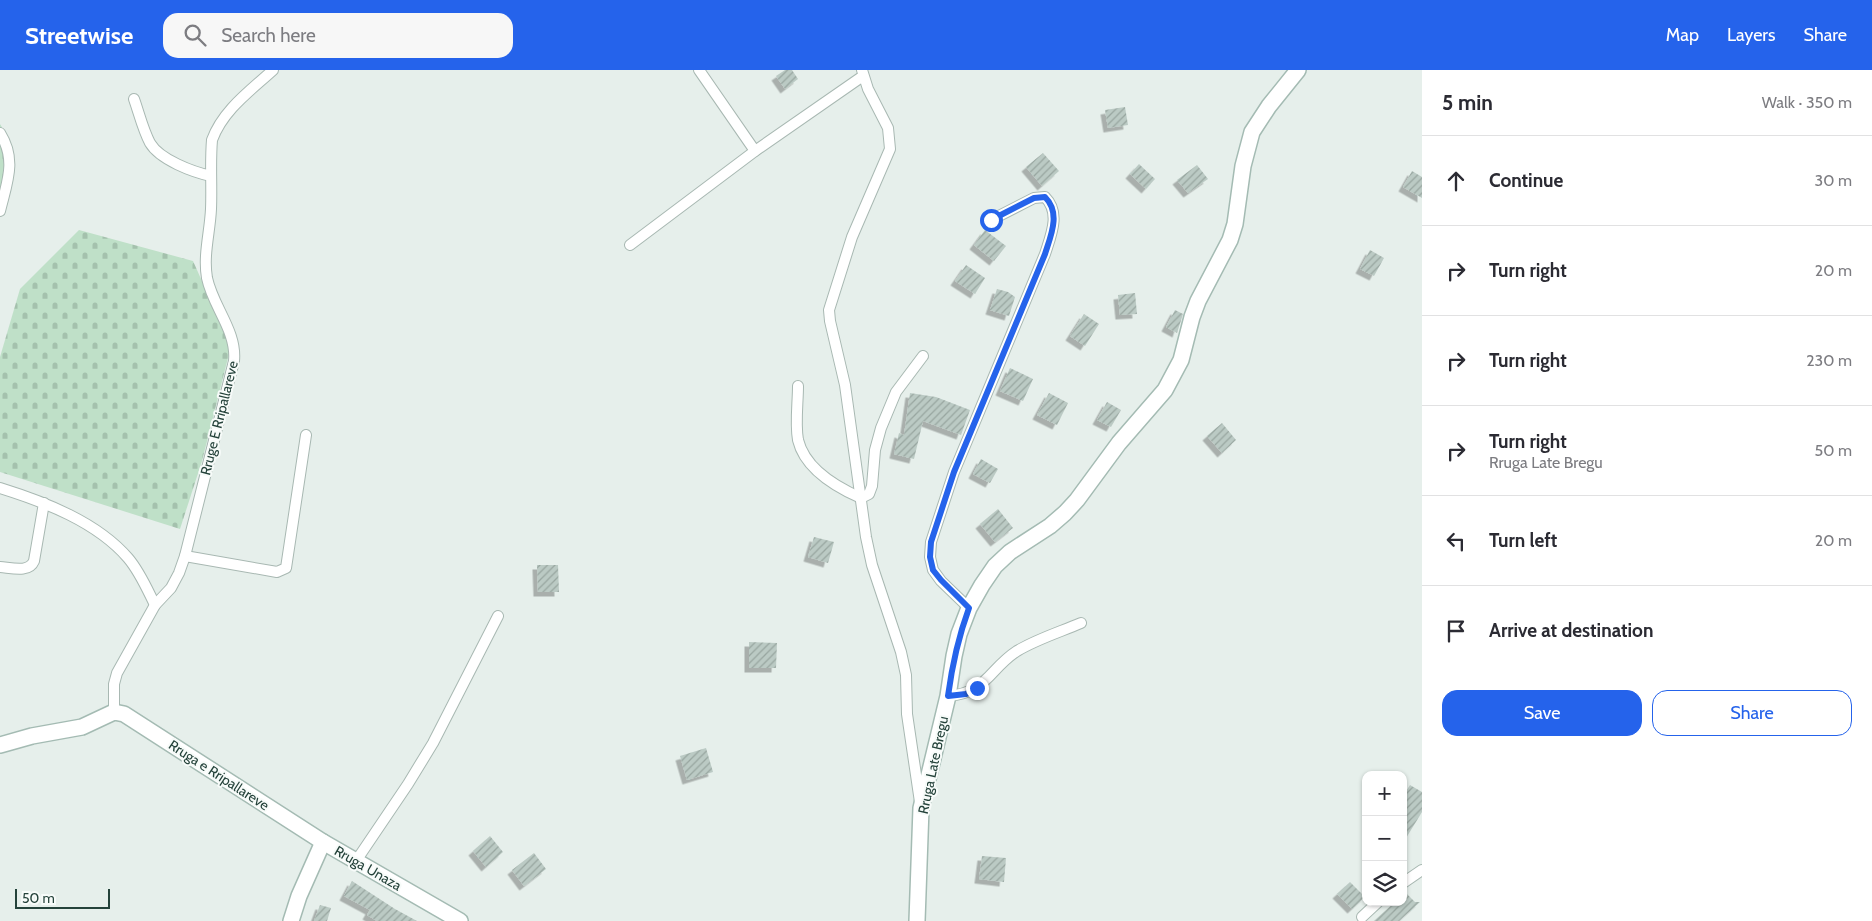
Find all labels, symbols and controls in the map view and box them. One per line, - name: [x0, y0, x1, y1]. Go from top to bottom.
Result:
- search box: [163, 13, 513, 58]
- text: Streetwise: [25, 21, 133, 50]
- icon: search: [181, 21, 209, 49]
- text: Search here: [221, 24, 316, 47]
- text: Map: [1666, 24, 1699, 46]
- text: Layers: [1727, 24, 1776, 46]
- text: Share: [1804, 24, 1847, 46]
- text: 5 min: [1442, 90, 1493, 115]
- text: Walk · 350 m: [1762, 93, 1852, 112]
- icon: ahead: [1442, 167, 1470, 195]
- text: Continue: [1489, 169, 1563, 192]
- text: 30 m: [1815, 171, 1852, 190]
- route start: [980, 209, 1003, 232]
- icon: right: [1442, 257, 1470, 285]
- text: Turn right: [1489, 259, 1567, 282]
- text: 20 m: [1815, 261, 1852, 280]
- icon: right: [1442, 347, 1470, 375]
- text: Turn right: [1489, 349, 1567, 372]
- text: 230 m: [1806, 351, 1852, 370]
- street label: Rruge E Rripallareve: [196, 359, 242, 477]
- text: Turn right: [1489, 430, 1567, 453]
- icon: right: [1442, 437, 1470, 465]
- text: 50 m: [1815, 441, 1852, 460]
- text: Rruga Late Bregu: [1489, 453, 1603, 472]
- icon: left: [1442, 527, 1470, 555]
- text: Turn left: [1489, 529, 1557, 552]
- text: 20 m: [1815, 531, 1852, 550]
- icon: arrive: [1442, 617, 1470, 645]
- text: Arrive at destination: [1489, 619, 1653, 642]
- route end: [966, 677, 989, 700]
- button: Save: [1442, 690, 1642, 736]
- button: Share: [1652, 690, 1852, 736]
- street label: Rruga Late Bregu: [914, 714, 952, 816]
- street label: Rruga e Rripallareve: [165, 736, 273, 814]
- map controls: [1362, 771, 1407, 906]
- button: +: [1362, 771, 1407, 816]
- button: −: [1362, 816, 1407, 861]
- street label: Rruga Unaza: [331, 842, 405, 895]
- button: layers: [1362, 861, 1407, 906]
- scale bar: [15, 886, 110, 909]
- text: 50 m: [22, 889, 55, 907]

